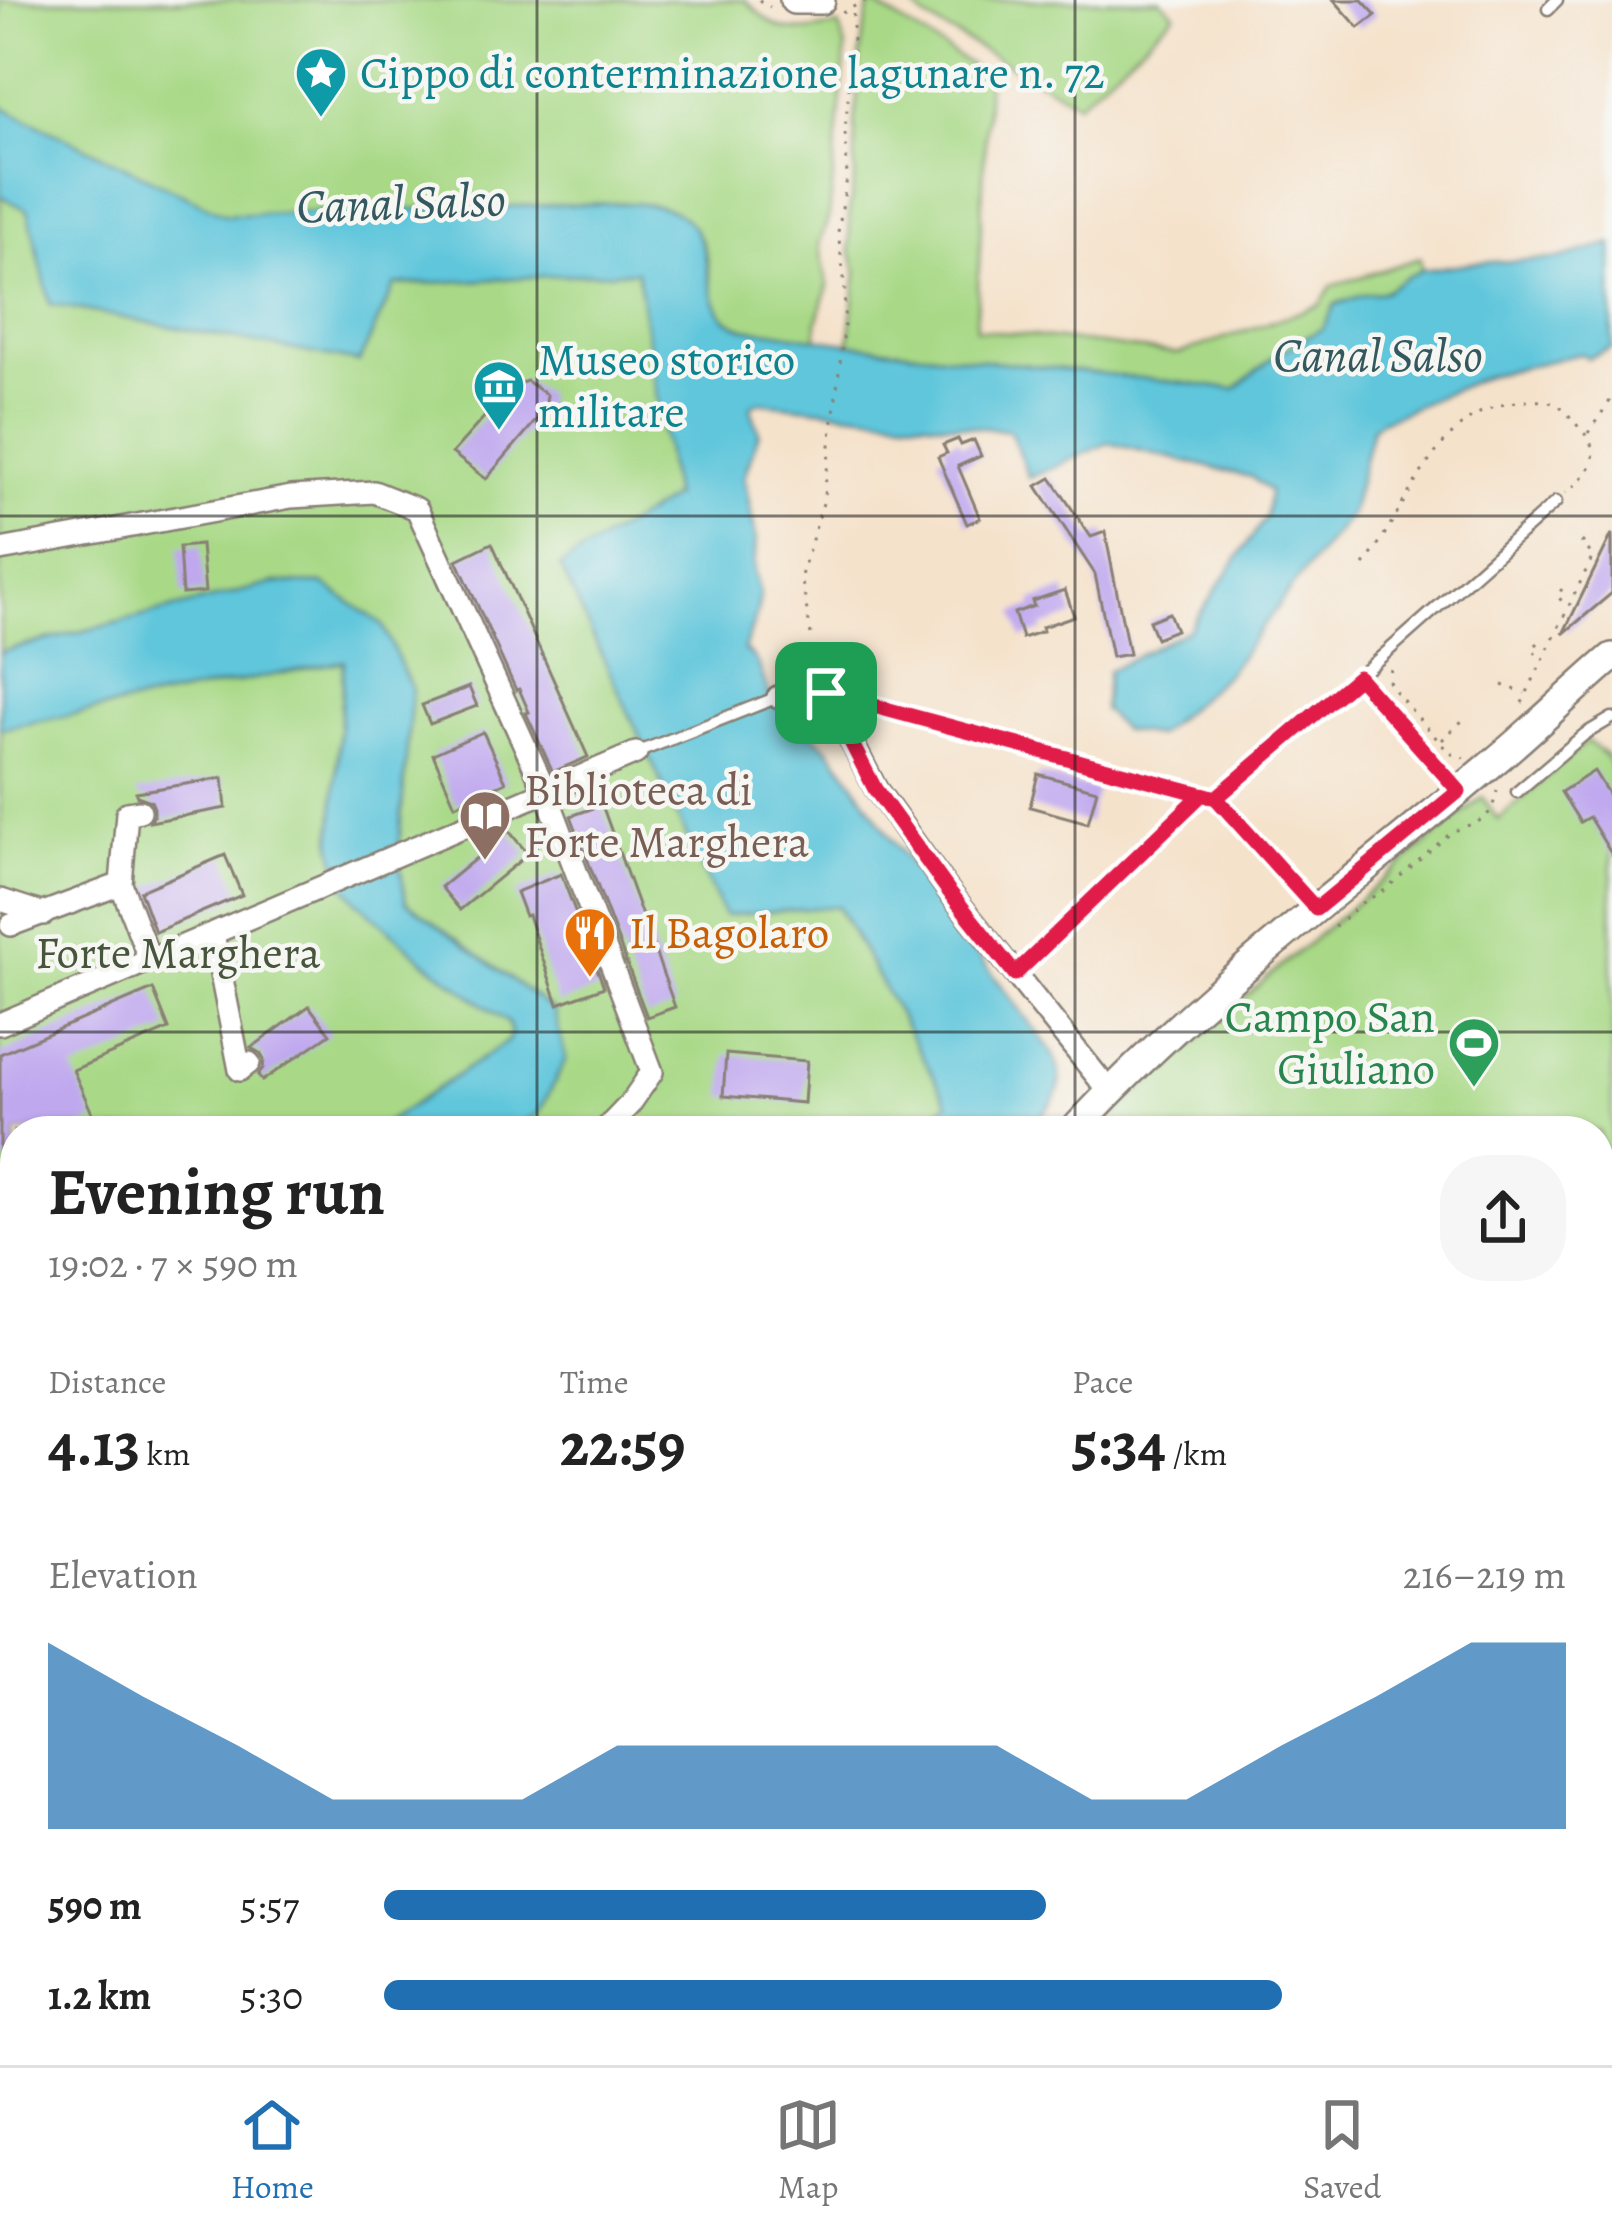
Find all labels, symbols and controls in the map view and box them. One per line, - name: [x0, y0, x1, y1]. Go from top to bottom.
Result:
- place label: Cippo di conterminazione lagunare n. 72: [360, 42, 1105, 104]
- place icon: Cippo di conterminazione lagunare n. 72: [293, 45, 349, 119]
- water label: Canal Salso: [295, 166, 507, 240]
- water label: Canal Salso: [1273, 322, 1483, 388]
- place label: Museo storico militare: [538, 329, 795, 443]
- museum icon: Museo storico militare: [471, 358, 527, 432]
- pin: [775, 642, 877, 744]
- icon: arrive: [793, 660, 859, 726]
- place label: Biblioteca di Forte Marghera: [524, 759, 809, 873]
- library icon: Biblioteca di Forte Marghera: [457, 788, 513, 862]
- place label: Il Bagolaro: [629, 902, 829, 964]
- restaurant icon: Il Bagolaro: [562, 905, 618, 979]
- park label: Forte Marghera: [36, 922, 320, 984]
- place label: Campo San Giuliano: [1225, 986, 1435, 1100]
- sports icon: Campo San Giuliano: [1446, 1015, 1502, 1089]
- text: Evening run: [48, 1147, 385, 1237]
- button: share: [1440, 1155, 1566, 1281]
- text: 19:02 · 7 × 590 m: [48, 1237, 298, 1290]
- text: Distance: [48, 1359, 166, 1404]
- text: Time: [560, 1359, 629, 1404]
- text: Pace: [1072, 1359, 1133, 1404]
- text: 4.13: [48, 1404, 140, 1486]
- text: 22:59: [560, 1404, 686, 1486]
- text: 5:34: [1072, 1404, 1166, 1486]
- text: km: [140, 1431, 190, 1476]
- text: /km: [1166, 1431, 1227, 1476]
- text: Elevation: [48, 1548, 198, 1601]
- text: 216–219 m: [1403, 1548, 1566, 1601]
- text: 590 m: [48, 1879, 142, 1932]
- text: 5:57: [240, 1879, 299, 1932]
- text: 1.2 km: [48, 1969, 151, 2022]
- text: 5:30: [240, 1969, 303, 2022]
- tab: Home: [231, 2092, 314, 2209]
- tab: Map: [775, 2092, 841, 2209]
- tab: Saved: [1303, 2092, 1381, 2209]

